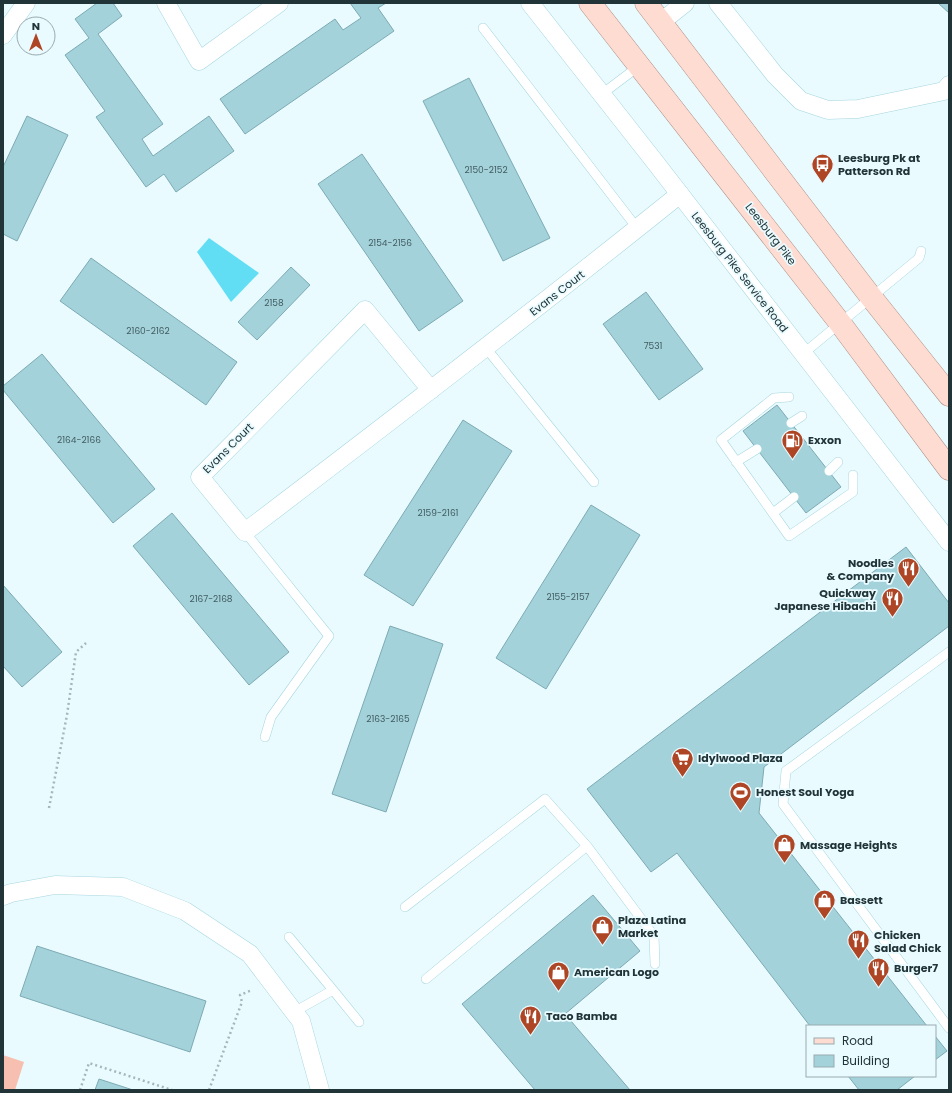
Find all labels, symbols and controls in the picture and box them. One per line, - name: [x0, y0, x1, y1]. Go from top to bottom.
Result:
- north arrow: [16, 16, 56, 56]
- text: N: [32, 18, 40, 34]
- place label: Leesburg Pk at Patterson Rd: [838, 150, 921, 179]
- bus stop icon: Leesburg Pk at Patterson Rd: [809, 151, 835, 184]
- house number: 2150-2152: [464, 164, 508, 176]
- street label: Leesburg Pike: [742, 200, 800, 268]
- street label: Leesburg Pike Service Road: [688, 208, 792, 336]
- house number: 2154-2156: [368, 237, 412, 249]
- street label: Evans Court: [526, 266, 588, 320]
- house number: 2158: [264, 297, 284, 309]
- house number: 2160-2162: [126, 325, 170, 337]
- house number: 7531: [644, 340, 662, 352]
- street label: Evans Court: [199, 419, 257, 477]
- fuel station icon: Exxon: [780, 427, 806, 460]
- place label: Exxon: [808, 432, 841, 448]
- house number: 2164-2166: [57, 434, 101, 446]
- house number: 2159-2161: [418, 507, 459, 519]
- place label: Noodles & Company: [827, 555, 894, 584]
- restaurant icon: Noodles & Company: [896, 556, 922, 589]
- place label: Quickway Japanese Hibachi: [774, 585, 876, 614]
- restaurant icon: Quickway Japanese Hibachi: [879, 586, 905, 619]
- house number: 2155-2157: [547, 591, 590, 603]
- house number: 2167-2168: [189, 593, 233, 605]
- house number: 2163-2165: [366, 713, 410, 725]
- supermarket icon: Idylwood Plaza: [669, 745, 695, 778]
- place label: Idylwood Plaza: [698, 750, 783, 766]
- sports icon: Honest Soul Yoga: [727, 779, 753, 812]
- place label: Honest Soul Yoga: [756, 784, 854, 800]
- shop icon: Massage Heights: [771, 832, 797, 865]
- place label: Massage Heights: [800, 837, 897, 853]
- shop icon: Bassett: [812, 887, 838, 920]
- place label: Bassett: [840, 892, 883, 908]
- place label: Plaza Latina Market: [618, 912, 686, 941]
- shop icon: Plaza Latina Market: [590, 913, 616, 946]
- place label: Chicken Salad Chick: [874, 927, 941, 956]
- restaurant icon: Chicken Salad Chick: [845, 928, 871, 961]
- restaurant icon: Burger7: [865, 955, 891, 988]
- shop icon: American Logo: [545, 959, 571, 992]
- place label: Burger7: [894, 960, 938, 976]
- place label: American Logo: [574, 964, 659, 980]
- restaurant icon: Taco Bamba: [518, 1003, 544, 1036]
- place label: Taco Bamba: [546, 1008, 617, 1024]
- legend: [806, 1025, 936, 1077]
- text: Road: [842, 1032, 873, 1049]
- text: Building: [842, 1052, 890, 1069]

